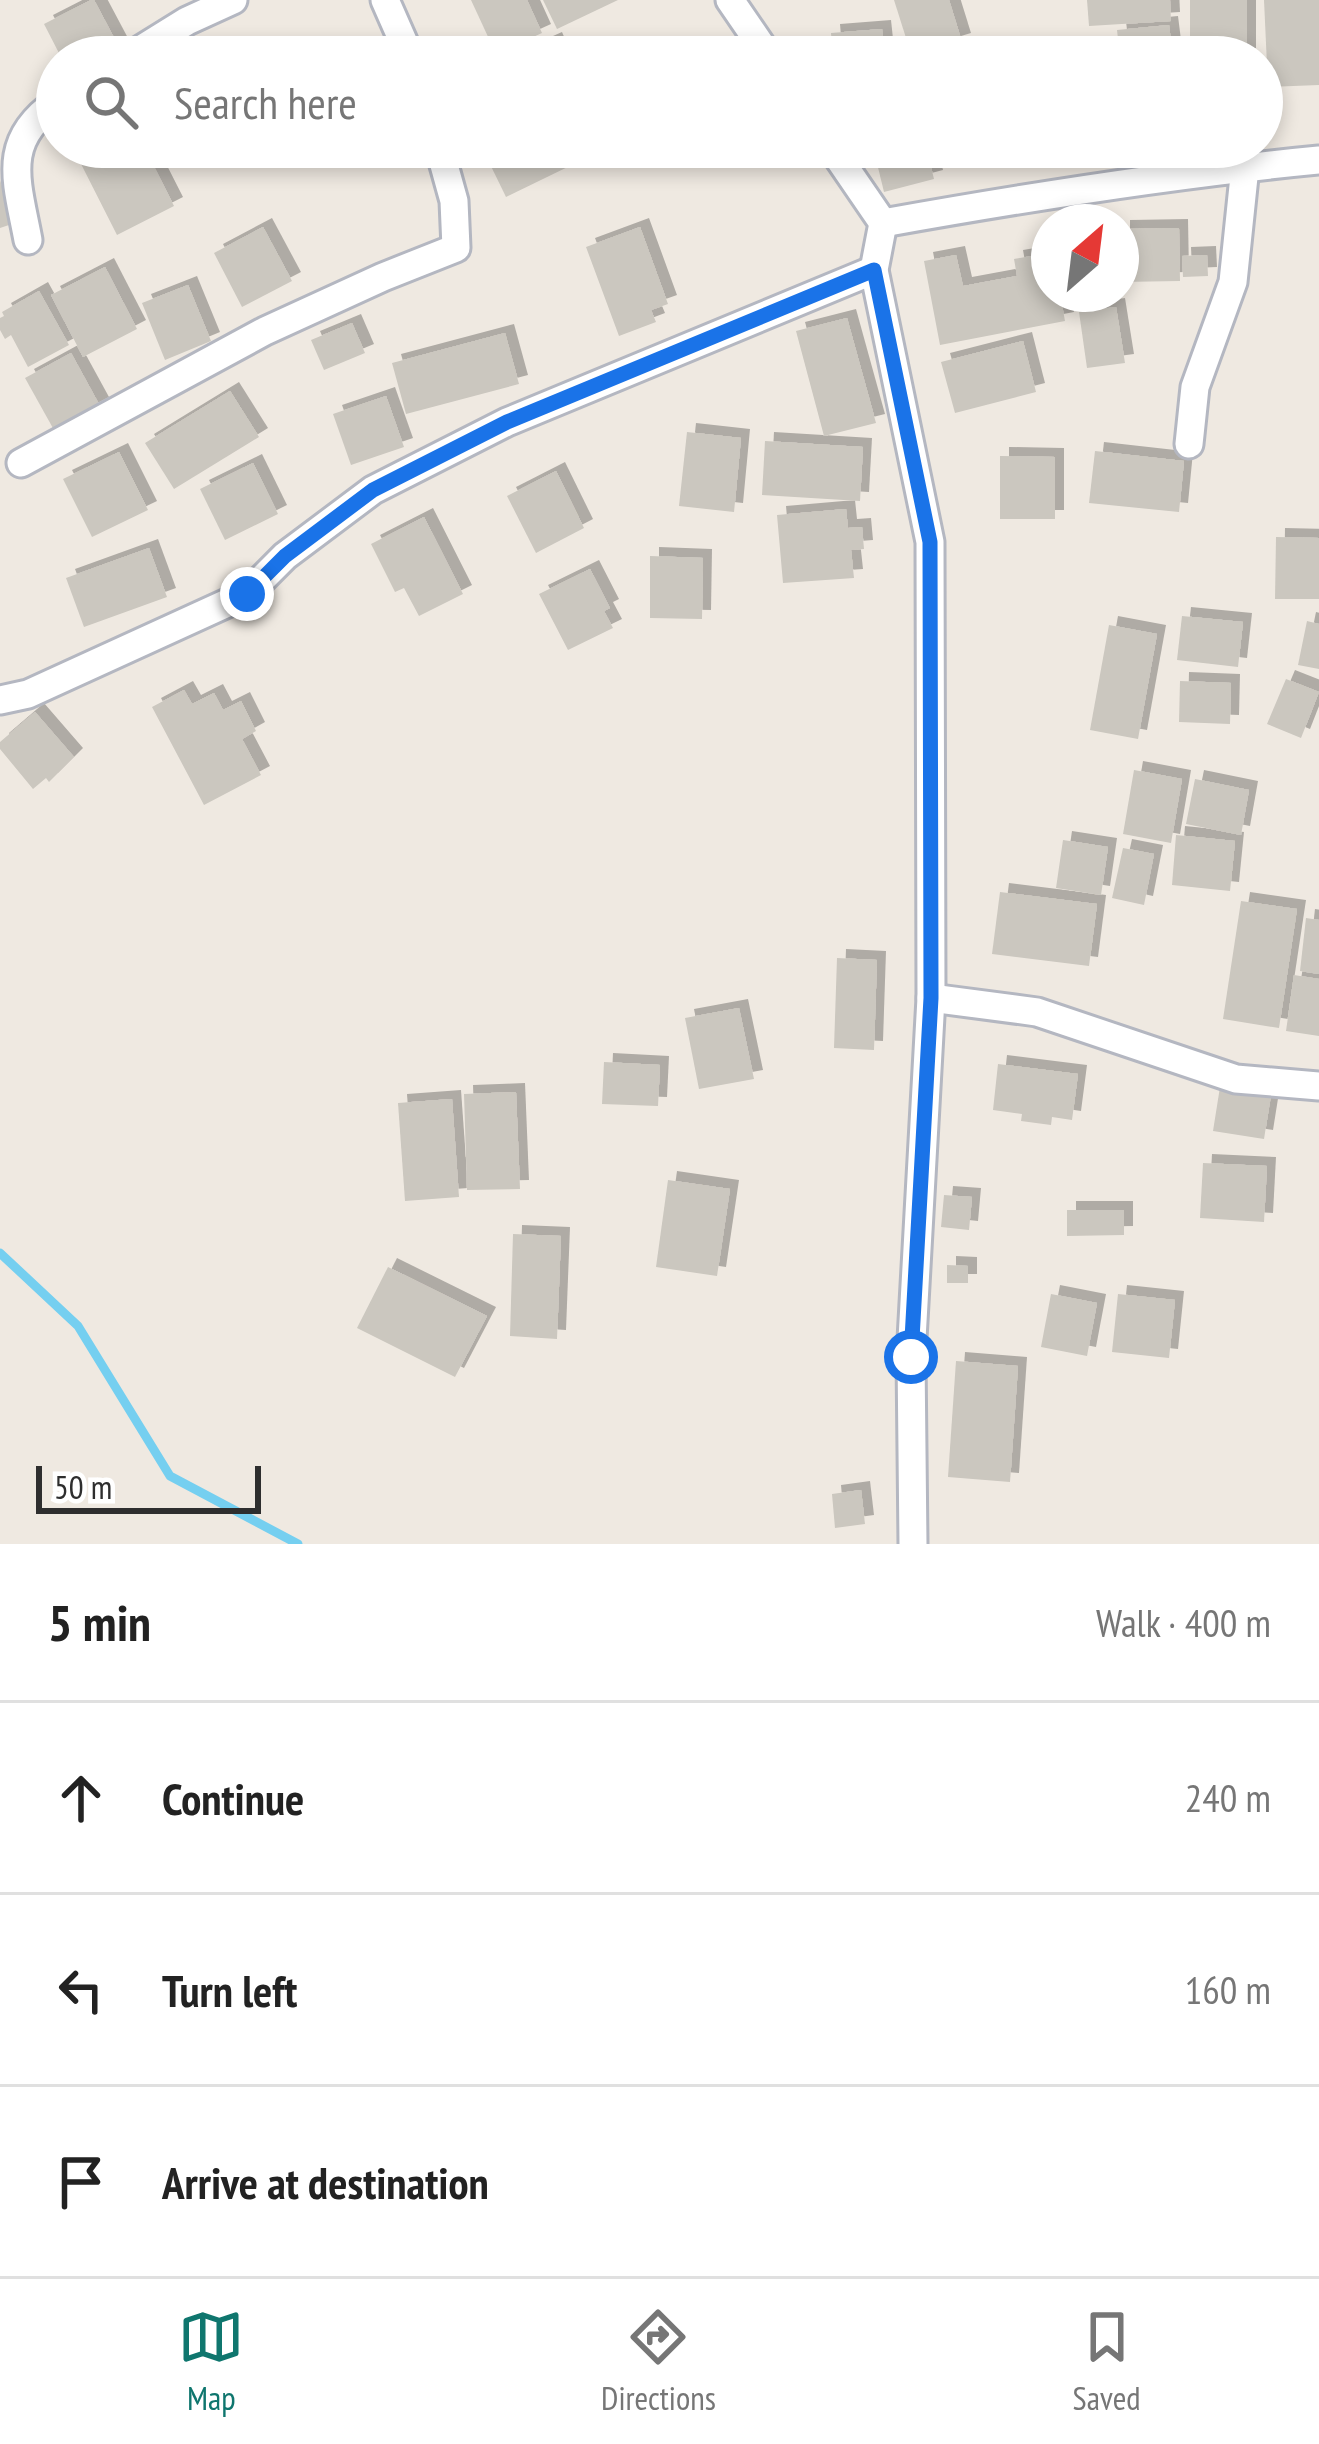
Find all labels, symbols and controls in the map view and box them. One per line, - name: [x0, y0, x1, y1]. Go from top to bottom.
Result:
- search box: [36, 36, 1283, 168]
- icon: search: [78, 69, 144, 135]
- text: Search here: [174, 73, 357, 131]
- north arrow: [1031, 204, 1139, 312]
- route end: [220, 567, 274, 621]
- route start: [884, 1330, 938, 1384]
- scale bar: [36, 1460, 261, 1513]
- text: 50 m: [54, 1465, 112, 1508]
- text: 5 min: [48, 1589, 151, 1655]
- text: Walk · 400 m: [1096, 1597, 1271, 1648]
- icon: ahead: [48, 1765, 114, 1831]
- text: Continue: [162, 1769, 304, 1827]
- text: 240 m: [1185, 1772, 1271, 1823]
- icon: left: [48, 1957, 114, 2023]
- text: Turn left: [162, 1961, 297, 2019]
- text: 160 m: [1185, 1964, 1271, 2015]
- icon: arrive: [48, 2149, 114, 2215]
- text: Arrive at destination: [162, 2153, 489, 2211]
- tab: Map: [178, 2304, 244, 2419]
- tab: Directions: [601, 2304, 716, 2419]
- tab: Saved: [1073, 2304, 1141, 2419]

